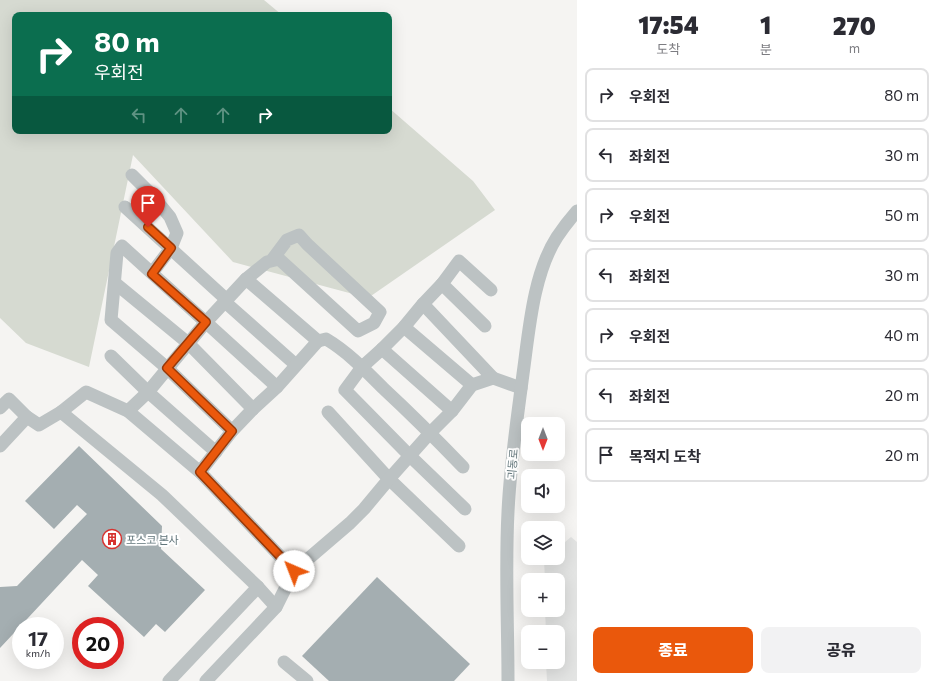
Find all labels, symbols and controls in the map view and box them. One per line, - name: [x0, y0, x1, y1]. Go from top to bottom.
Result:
- text: 17:54: [638, 10, 699, 39]
- text: 1: [760, 10, 771, 39]
- text: 270: [833, 11, 876, 40]
- text: 80 m: [94, 24, 160, 58]
- icon: right: [28, 28, 80, 80]
- text: m: [849, 40, 860, 56]
- text: 도착: [656, 41, 680, 57]
- text: 분: [760, 41, 772, 57]
- text: 우회전: [94, 61, 144, 83]
- icon: right: [595, 84, 617, 106]
- text: 80 m: [884, 86, 919, 104]
- text: 우회전: [629, 87, 670, 105]
- icon: left: [128, 104, 150, 126]
- icon: ahead: [170, 104, 192, 126]
- icon: ahead: [212, 104, 234, 126]
- icon: right: [254, 104, 276, 126]
- icon: left: [595, 144, 617, 166]
- text: 30 m: [885, 146, 919, 164]
- text: 좌회전: [629, 147, 670, 165]
- pin: [131, 186, 165, 227]
- icon: arrive: [137, 192, 159, 214]
- icon: right: [595, 204, 617, 226]
- text: 50 m: [885, 206, 919, 224]
- text: 우회전: [629, 207, 670, 225]
- icon: left: [595, 264, 617, 286]
- text: 30 m: [885, 266, 919, 284]
- text: 좌회전: [629, 267, 670, 285]
- icon: right: [595, 324, 617, 346]
- text: 40 m: [884, 326, 919, 344]
- text: 우회전: [629, 327, 670, 345]
- icon: left: [595, 384, 617, 406]
- text: 20 m: [885, 386, 919, 404]
- text: 좌회전: [629, 387, 670, 405]
- north arrow: [521, 417, 565, 461]
- map controls: [521, 417, 565, 669]
- icon: arrive: [595, 444, 617, 466]
- text: 20 m: [885, 446, 919, 464]
- text: 목적지 도착: [629, 447, 701, 465]
- street label: 괴동로: [504, 448, 520, 480]
- button: sound: [521, 469, 565, 513]
- button: layers: [521, 521, 565, 565]
- building icon: 포스코 본사: [101, 528, 123, 550]
- place label: 포스코 본사: [126, 533, 179, 546]
- position arrow: [273, 550, 315, 592]
- button: +: [521, 573, 565, 617]
- speed limit sign: 20: [72, 617, 124, 669]
- button: −: [521, 625, 565, 669]
- text: 17: [28, 626, 48, 650]
- button: 종료: [593, 627, 753, 673]
- button: 공유: [761, 627, 921, 673]
- text: km/h: [26, 647, 50, 659]

